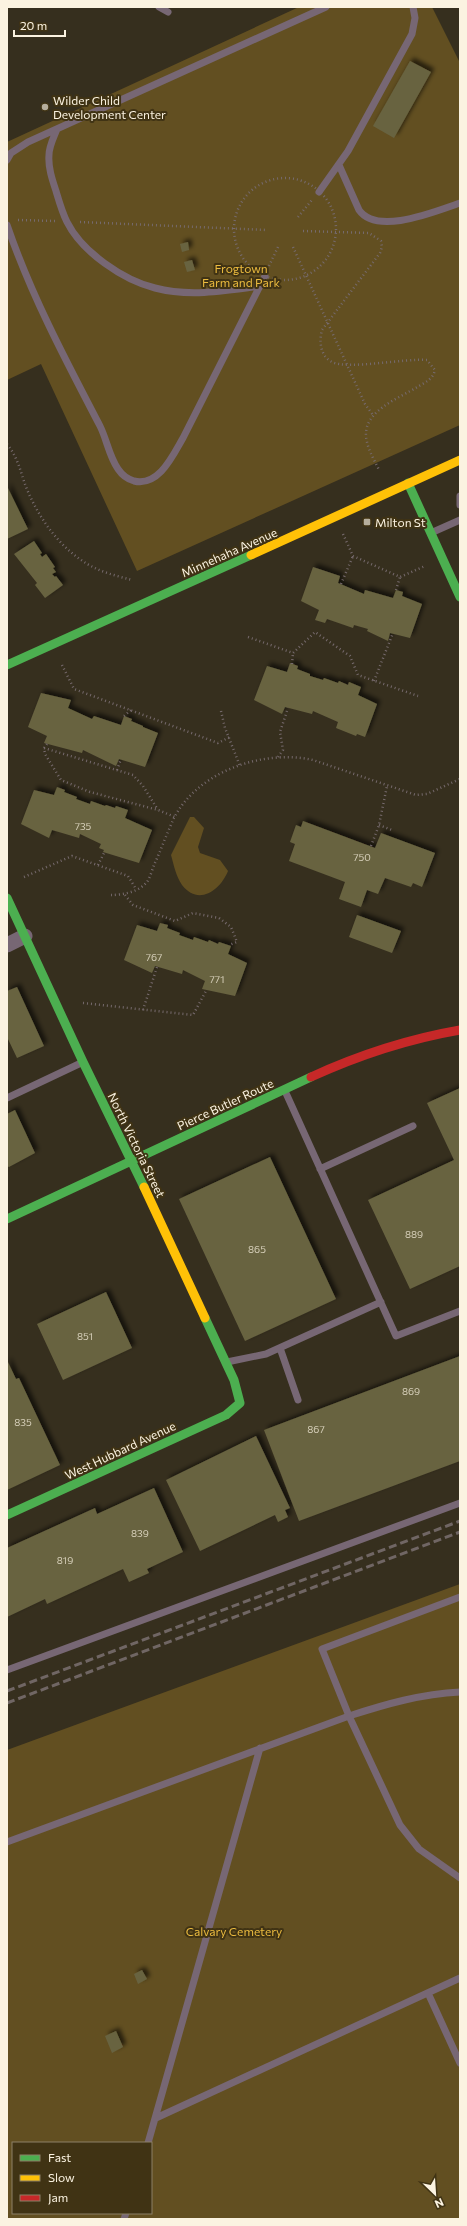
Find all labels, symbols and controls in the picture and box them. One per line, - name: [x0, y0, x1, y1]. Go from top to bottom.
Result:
- scale bar: [14, 12, 65, 38]
- text: 20 m: [20, 18, 47, 32]
- place label: Wilder Child Development Center: [53, 93, 166, 121]
- marker: Wilder Child Development Center: [40, 102, 50, 112]
- park label: Frogtown Farm and Park: [202, 261, 280, 289]
- place label: Milton St: [375, 515, 426, 529]
- marker: Milton St: [362, 517, 372, 527]
- street label: Minnehaha Avenue: [179, 525, 279, 579]
- house number: 735: [75, 820, 92, 832]
- house number: 750: [353, 851, 371, 863]
- house number: 767: [146, 951, 162, 963]
- house number: 771: [210, 973, 224, 985]
- street label: Pierce Butler Route: [175, 1076, 275, 1132]
- street label: North Victoria Street: [106, 1090, 168, 1200]
- house number: 889: [405, 1228, 423, 1240]
- house number: 865: [248, 1243, 266, 1255]
- house number: 851: [77, 1330, 93, 1342]
- house number: 869: [402, 1385, 420, 1397]
- house number: 835: [14, 1416, 32, 1428]
- street label: West Hubbard Avenue: [62, 1418, 178, 1482]
- house number: 867: [307, 1423, 325, 1435]
- house number: 839: [131, 1527, 149, 1539]
- house number: 819: [57, 1554, 73, 1566]
- park label: Calvary Cemetery: [186, 1924, 282, 1938]
- legend: [12, 2142, 152, 2214]
- text: Fast: [48, 2150, 71, 2164]
- text: Slow: [48, 2170, 75, 2184]
- north arrow: [415, 2174, 455, 2214]
- text: Jam: [48, 2190, 68, 2205]
- text: N: [433, 2196, 446, 2211]

